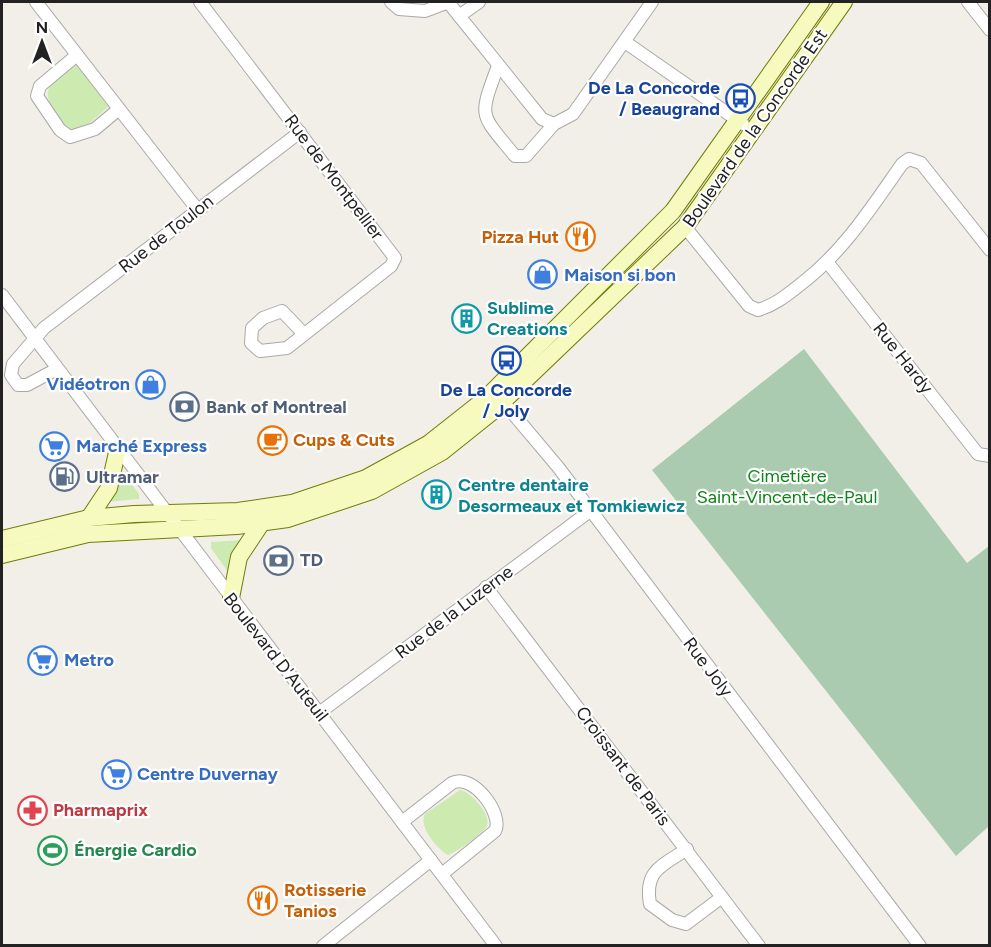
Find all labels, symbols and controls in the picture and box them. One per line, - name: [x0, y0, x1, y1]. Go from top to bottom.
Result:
- north arrow: [12, 12, 72, 72]
- text: N: [36, 18, 48, 37]
- street label: Boulevard de la Concorde Est: [678, 24, 832, 231]
- place label: De La Concorde / Beaugrand: [588, 77, 720, 120]
- bus stop icon: De La Concorde / Beaugrand: [725, 82, 757, 114]
- street label: Rue de Montpellier: [280, 110, 388, 244]
- street label: Rue de Toulon: [114, 190, 218, 278]
- restaurant icon: Pizza Hut: [564, 221, 596, 253]
- place label: Pizza Hut: [481, 226, 559, 248]
- shop icon: Maison si bon: [527, 259, 559, 291]
- place label: Maison si bon: [564, 264, 676, 286]
- place label: Sublime Creations: [487, 297, 568, 340]
- building icon: Sublime Creations: [450, 302, 482, 334]
- street label: Rue Hardy: [868, 318, 938, 398]
- bus stop icon: De La Concorde / Joly: [490, 345, 522, 377]
- shop icon: Vidéotron: [135, 368, 167, 400]
- place label: Vidéotron: [46, 373, 130, 395]
- place label: De La Concorde / Joly: [440, 379, 572, 422]
- bank icon: Bank of Montreal: [169, 391, 201, 423]
- place label: Bank of Montreal: [206, 396, 347, 418]
- cafe icon: Cups & Cuts: [256, 424, 288, 456]
- place label: Cups & Cuts: [293, 429, 395, 451]
- supermarket icon: Marché Express: [39, 430, 71, 462]
- place label: Marché Express: [76, 435, 207, 457]
- fuel station icon: Ultramar: [49, 461, 81, 493]
- park label: Cimetière Saint-Vincent-de-Paul: [697, 465, 877, 508]
- place label: Ultramar: [86, 466, 159, 488]
- place label: Centre dentaire Desormeaux et Tomkiewicz: [458, 474, 685, 517]
- building icon: Centre dentaire Desormeaux et Tomkiewicz: [421, 479, 453, 511]
- bank icon: TD: [263, 544, 295, 576]
- place label: TD: [300, 549, 323, 571]
- street label: Rue de la Luzerne: [391, 560, 517, 664]
- street label: Boulevard D'Auteuil: [219, 588, 333, 726]
- street label: Rue Joly: [679, 633, 738, 701]
- supermarket icon: Metro: [27, 644, 59, 676]
- place label: Metro: [64, 649, 114, 671]
- street label: Croissant de Paris: [571, 702, 675, 830]
- supermarket icon: Centre Duvernay: [100, 758, 132, 790]
- place label: Centre Duvernay: [137, 763, 278, 785]
- pharmacy icon: Pharmaprix: [16, 794, 48, 826]
- place label: Pharmaprix: [53, 799, 148, 821]
- sports icon: Énergie Cardio: [37, 834, 69, 866]
- place label: Énergie Cardio: [74, 839, 197, 861]
- place label: Rotisserie Tanios: [284, 879, 366, 922]
- restaurant icon: Rotisserie Tanios: [247, 884, 279, 916]

